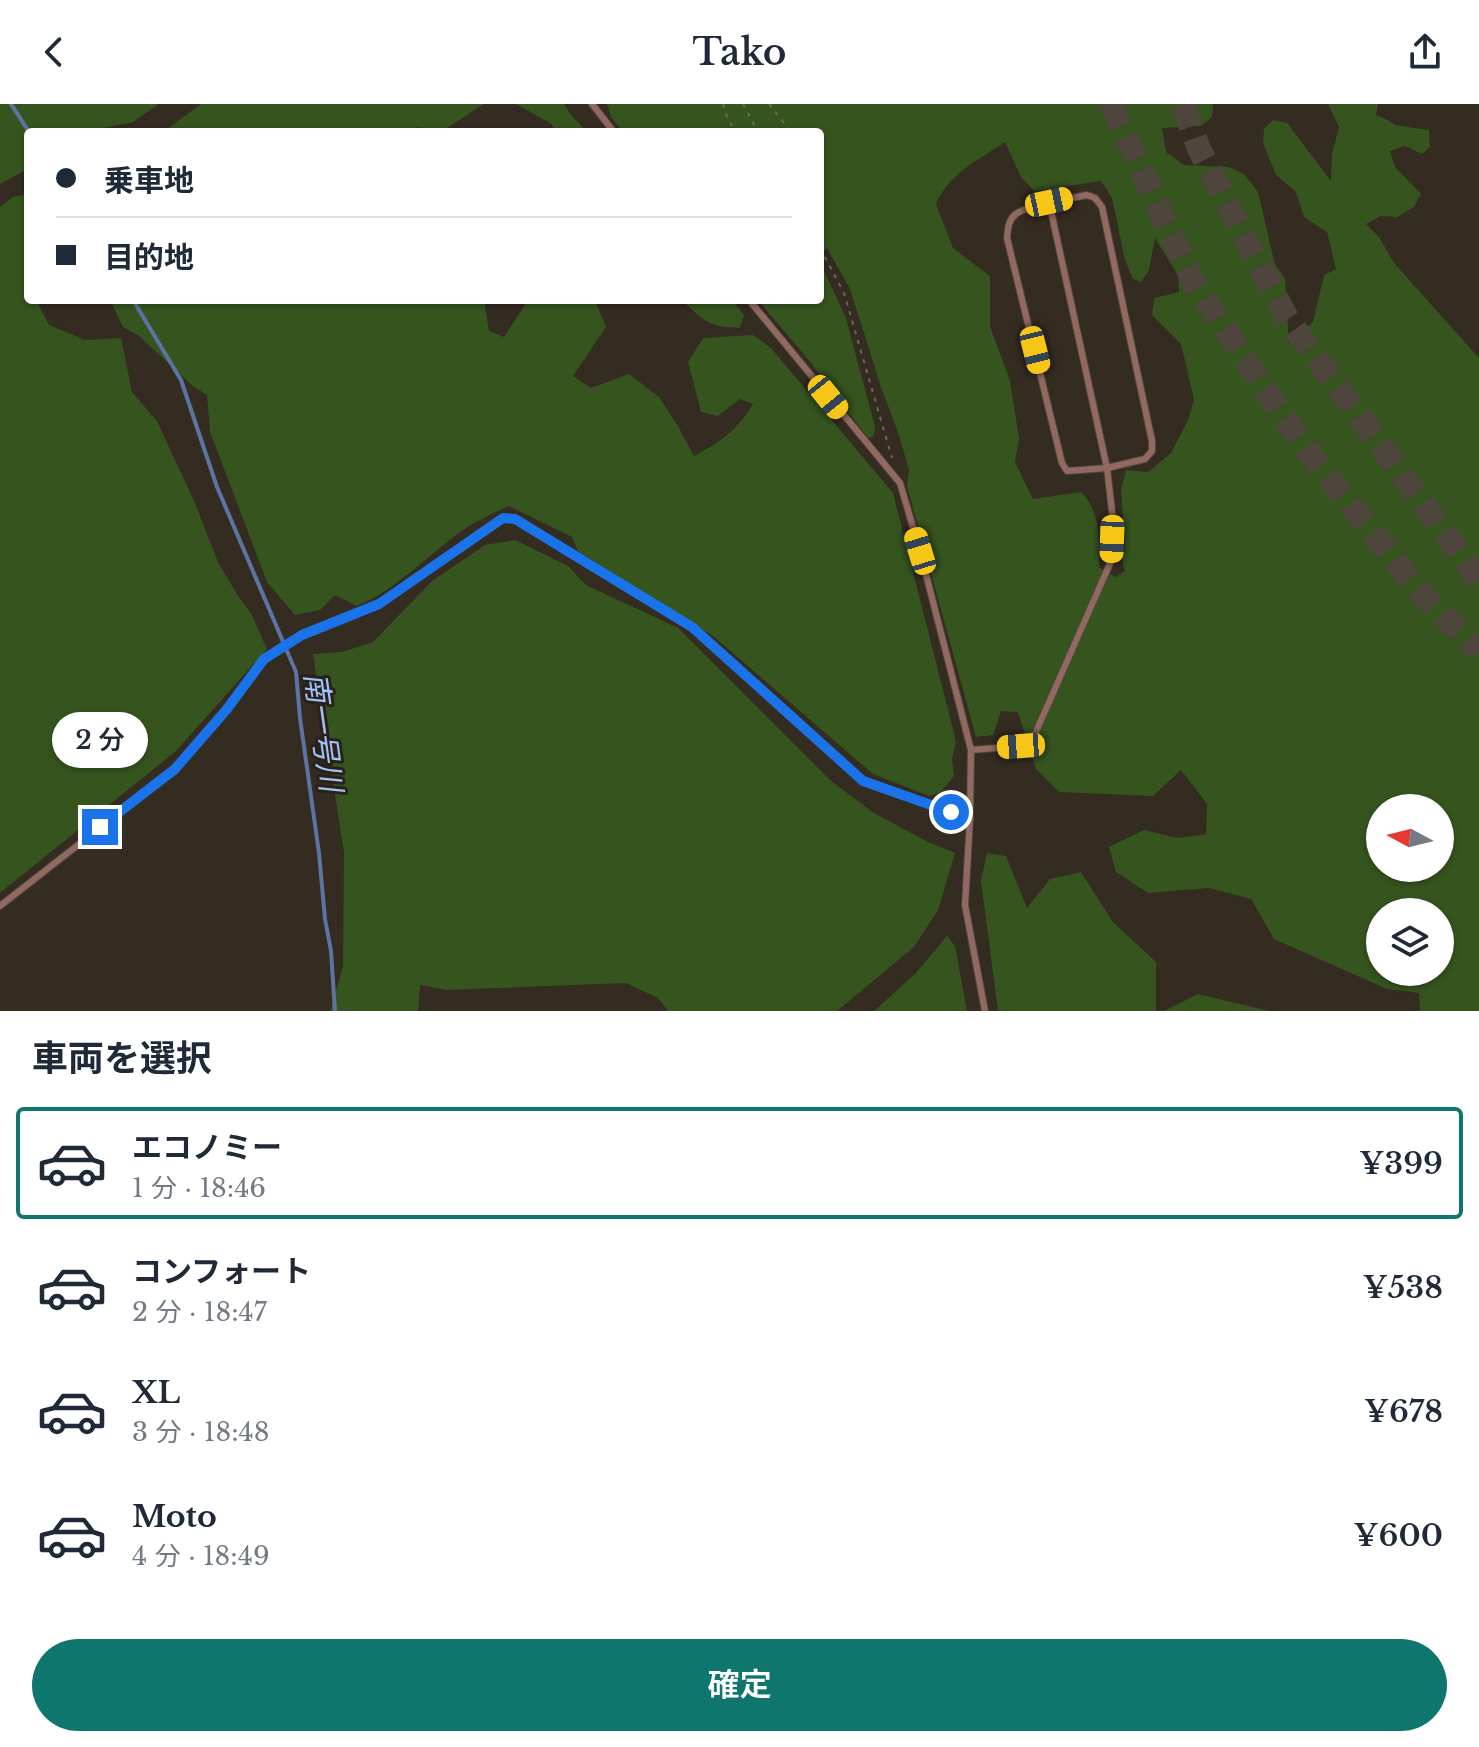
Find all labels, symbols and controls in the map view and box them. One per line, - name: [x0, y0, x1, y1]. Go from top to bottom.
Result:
- icon: back: [32, 30, 76, 74]
- text: Tako: [693, 30, 786, 75]
- icon: share: [1403, 30, 1447, 74]
- text: 乗車地: [104, 162, 194, 199]
- car: [1023, 185, 1075, 219]
- text: 目的地: [104, 239, 194, 276]
- car: [1018, 324, 1052, 376]
- car: [804, 371, 852, 423]
- car: [1099, 515, 1125, 563]
- car: [902, 525, 938, 577]
- water label: 南一号川: [297, 670, 351, 797]
- callout: 2 分: [52, 711, 148, 767]
- text: 2 分: [75, 724, 125, 756]
- car: [996, 732, 1046, 760]
- route start: [933, 794, 969, 830]
- north arrow: [1366, 794, 1454, 882]
- map controls: [1366, 794, 1454, 986]
- route end: [82, 809, 118, 845]
- button: layers: [1366, 898, 1454, 986]
- text: 車両を選択: [32, 1036, 212, 1081]
- icon: car: [36, 1127, 108, 1199]
- text: エコノミー: [132, 1129, 282, 1166]
- text: ¥399: [1359, 1145, 1443, 1182]
- text: 1 分 · 18:46: [132, 1172, 266, 1204]
- icon: car: [36, 1251, 108, 1323]
- text: コンフォート: [132, 1253, 311, 1290]
- text: ¥538: [1363, 1269, 1443, 1306]
- text: 2 分 · 18:47: [132, 1296, 267, 1328]
- text: XL: [132, 1374, 180, 1411]
- icon: car: [36, 1375, 108, 1447]
- text: ¥678: [1364, 1393, 1443, 1430]
- text: 3 分 · 18:48: [132, 1416, 270, 1448]
- text: Moto: [132, 1498, 217, 1535]
- icon: car: [36, 1499, 108, 1571]
- text: ¥600: [1354, 1517, 1443, 1554]
- text: 4 分 · 18:49: [132, 1540, 270, 1572]
- button: 確定: [32, 1639, 1447, 1731]

